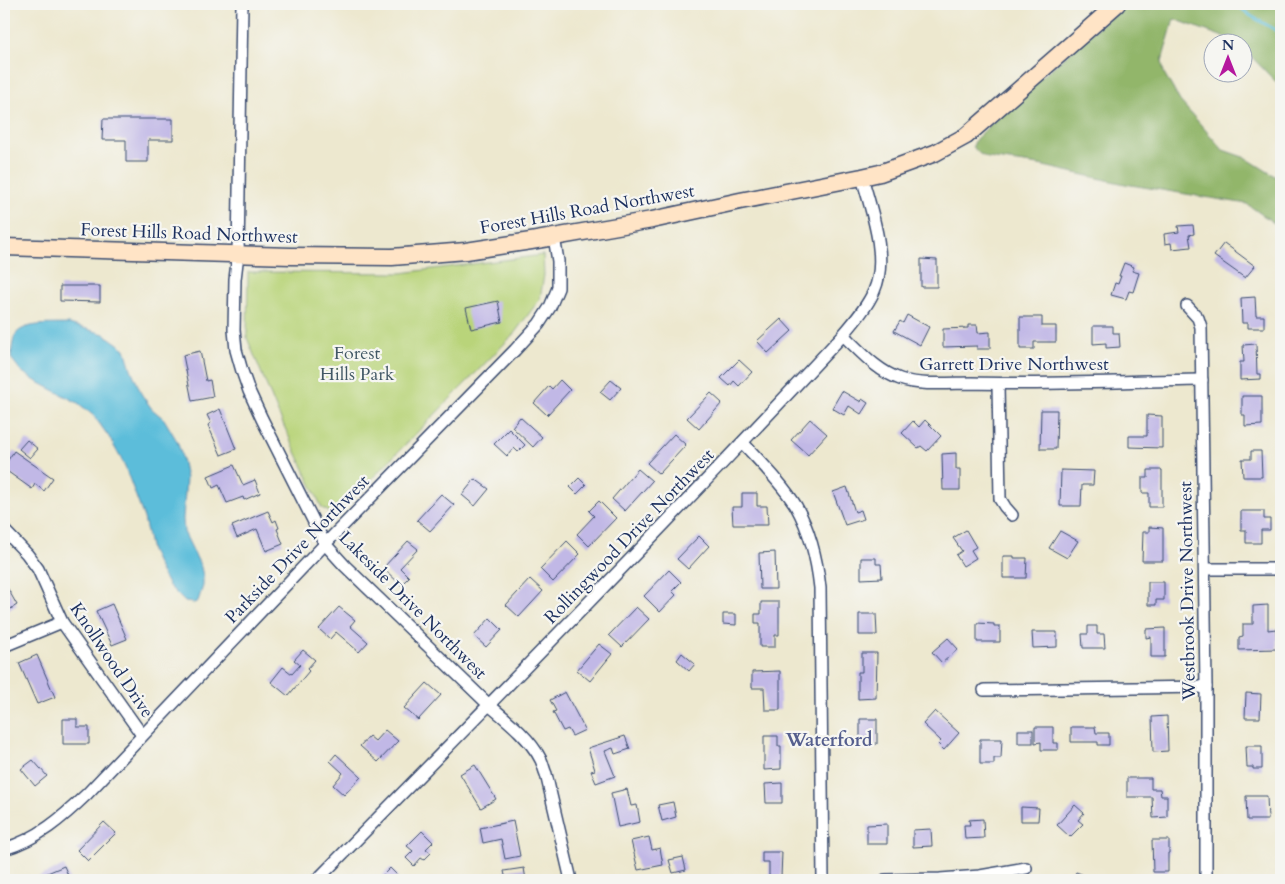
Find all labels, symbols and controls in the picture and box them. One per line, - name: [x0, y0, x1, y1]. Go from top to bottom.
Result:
- north arrow: [1202, 32, 1252, 82]
- text: N: [1222, 36, 1234, 55]
- street label: Forest Hills Road Northwest: [478, 178, 697, 241]
- street label: Forest Hills Road Northwest: [80, 217, 298, 250]
- park label: Forest Hills Park: [320, 341, 395, 387]
- street label: Garrett Drive Northwest: [919, 352, 1109, 377]
- street label: Rollingwood Drive Northwest: [539, 443, 720, 630]
- street label: Parkside Drive Northwest: [220, 469, 375, 629]
- street label: Westbrook Drive Northwest: [1173, 481, 1202, 702]
- street label: Lakeside Drive Northwest: [333, 526, 492, 685]
- street label: Knollwood Drive: [64, 598, 160, 723]
- district label: Waterford: [785, 727, 873, 753]

